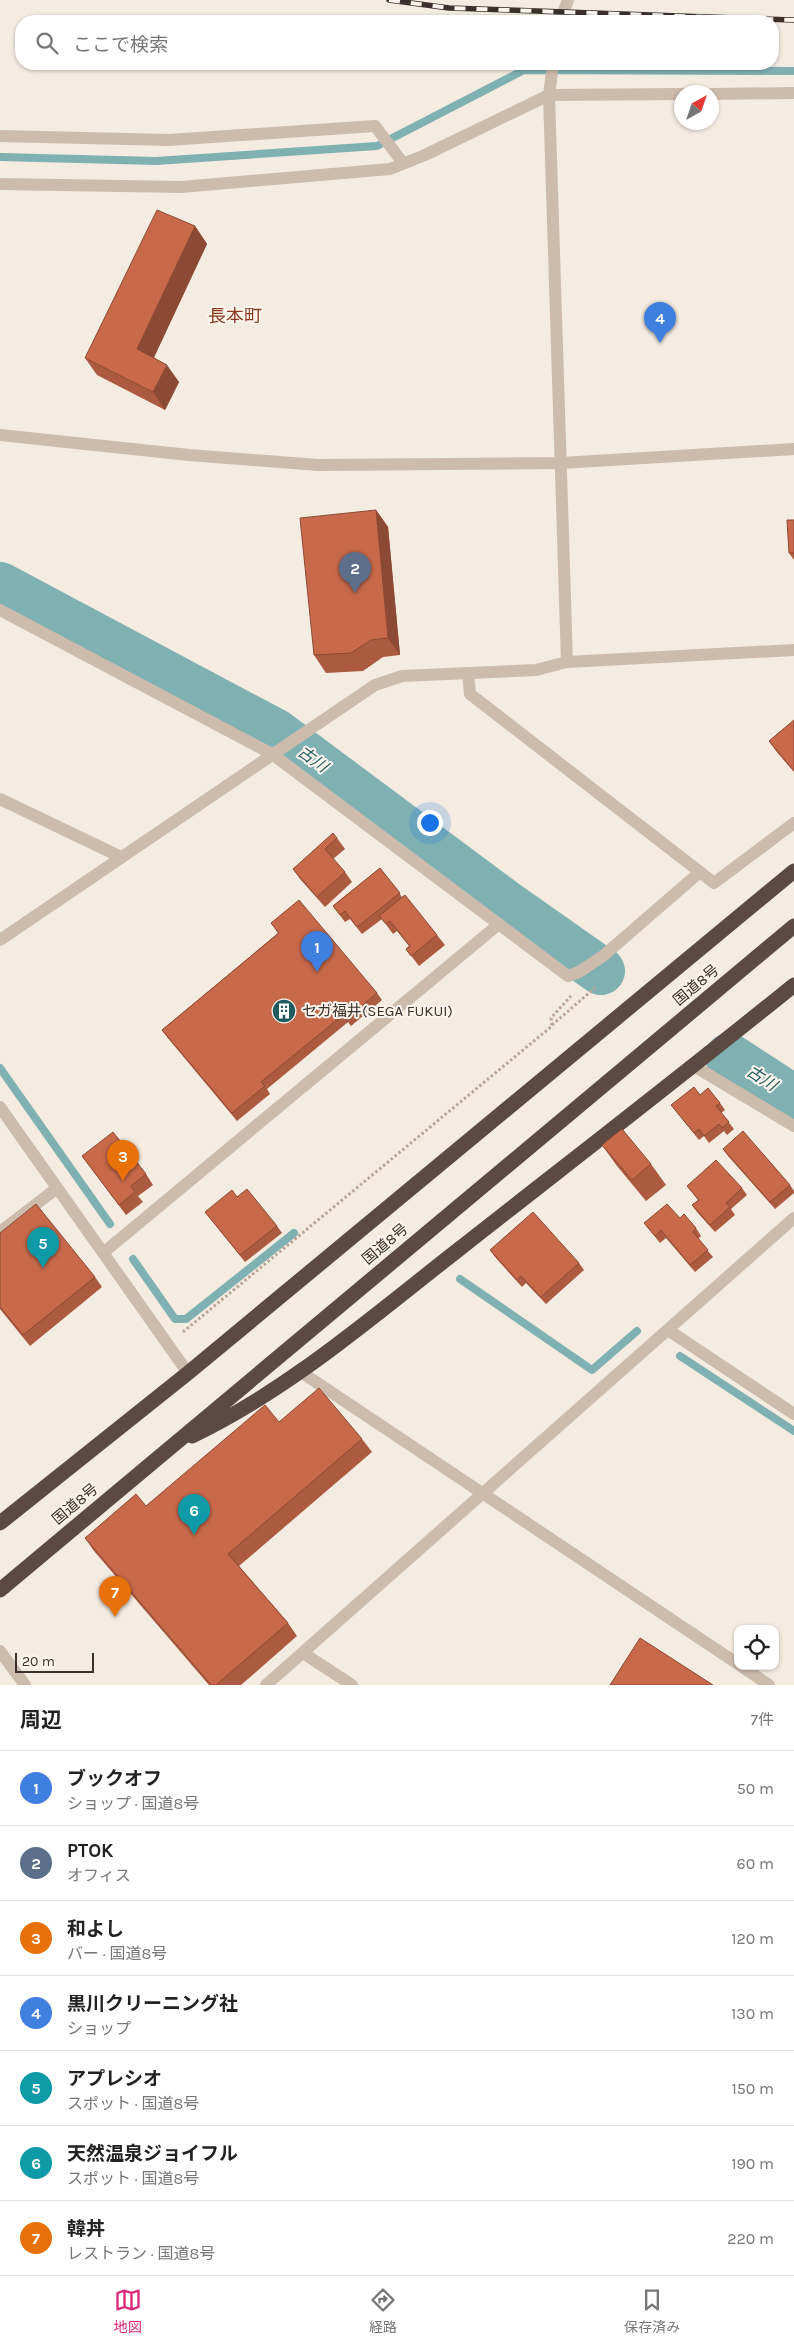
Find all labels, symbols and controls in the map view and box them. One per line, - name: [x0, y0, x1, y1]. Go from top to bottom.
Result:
- search box: [15, 15, 779, 70]
- icon: search: [33, 29, 61, 57]
- text: ここで検索: [73, 34, 168, 56]
- north arrow: [674, 85, 719, 130]
- pin: 4: [644, 302, 676, 343]
- district label: 長本町: [208, 305, 262, 327]
- pin: 2: [339, 552, 371, 593]
- water label: 古川: [294, 742, 333, 777]
- your location: [417, 810, 443, 836]
- pin: 1: [301, 931, 333, 972]
- street label: 国道8号: [669, 961, 723, 1009]
- building icon: セガ福井(SEGA FUKUI): [271, 998, 297, 1024]
- place label: セガ福井(SEGA FUKUI): [302, 1002, 453, 1020]
- water label: 古川: [743, 1061, 782, 1096]
- pin: 3: [107, 1140, 139, 1181]
- street label: 国道8号: [358, 1220, 412, 1268]
- pin: 5: [27, 1227, 59, 1268]
- street label: 国道8号: [48, 1480, 102, 1528]
- pin: 6: [178, 1494, 210, 1535]
- pin: 7: [99, 1576, 131, 1617]
- map controls: [734, 1625, 779, 1670]
- button: locate: [734, 1625, 779, 1670]
- scale bar: [15, 1650, 94, 1673]
- text: 20 m: [22, 1653, 55, 1670]
- text: 周辺: [20, 1708, 62, 1732]
- text: 7件: [750, 1710, 774, 1729]
- text: ブックオフ: [67, 1768, 162, 1790]
- text: 1: [33, 1779, 39, 1798]
- text: 50 m: [737, 1779, 774, 1798]
- text: ショップ · 国道8号: [67, 1794, 199, 1813]
- text: PTOK: [67, 1840, 114, 1862]
- text: 2: [31, 1854, 41, 1873]
- text: 60 m: [737, 1854, 774, 1873]
- text: オフィス: [67, 1866, 131, 1885]
- text: 和よし: [67, 1918, 124, 1940]
- text: 3: [31, 1929, 41, 1948]
- text: 120 m: [731, 1929, 774, 1948]
- text: バー · 国道8号: [67, 1944, 167, 1963]
- text: 黒川クリーニング社: [67, 1993, 238, 2015]
- text: 4: [31, 2004, 41, 2023]
- text: 130 m: [731, 2004, 774, 2023]
- text: ショップ: [67, 2019, 131, 2038]
- text: アプレシオ: [67, 2068, 162, 2090]
- text: 5: [31, 2079, 41, 2098]
- text: 150 m: [731, 2079, 774, 2098]
- text: スポット · 国道8号: [67, 2094, 199, 2113]
- text: 天然温泉ジョイフル: [67, 2143, 238, 2165]
- text: 6: [31, 2154, 41, 2173]
- text: 190 m: [731, 2154, 774, 2173]
- text: スポット · 国道8号: [67, 2169, 199, 2188]
- text: 韓丼: [67, 2218, 105, 2240]
- text: 7: [32, 2229, 40, 2248]
- text: 220 m: [727, 2229, 774, 2248]
- text: レストラン · 国道8号: [67, 2244, 215, 2263]
- tab: 地図: [114, 2286, 142, 2336]
- tab: 経路: [369, 2286, 397, 2336]
- tab: 保存済み: [624, 2286, 680, 2336]

